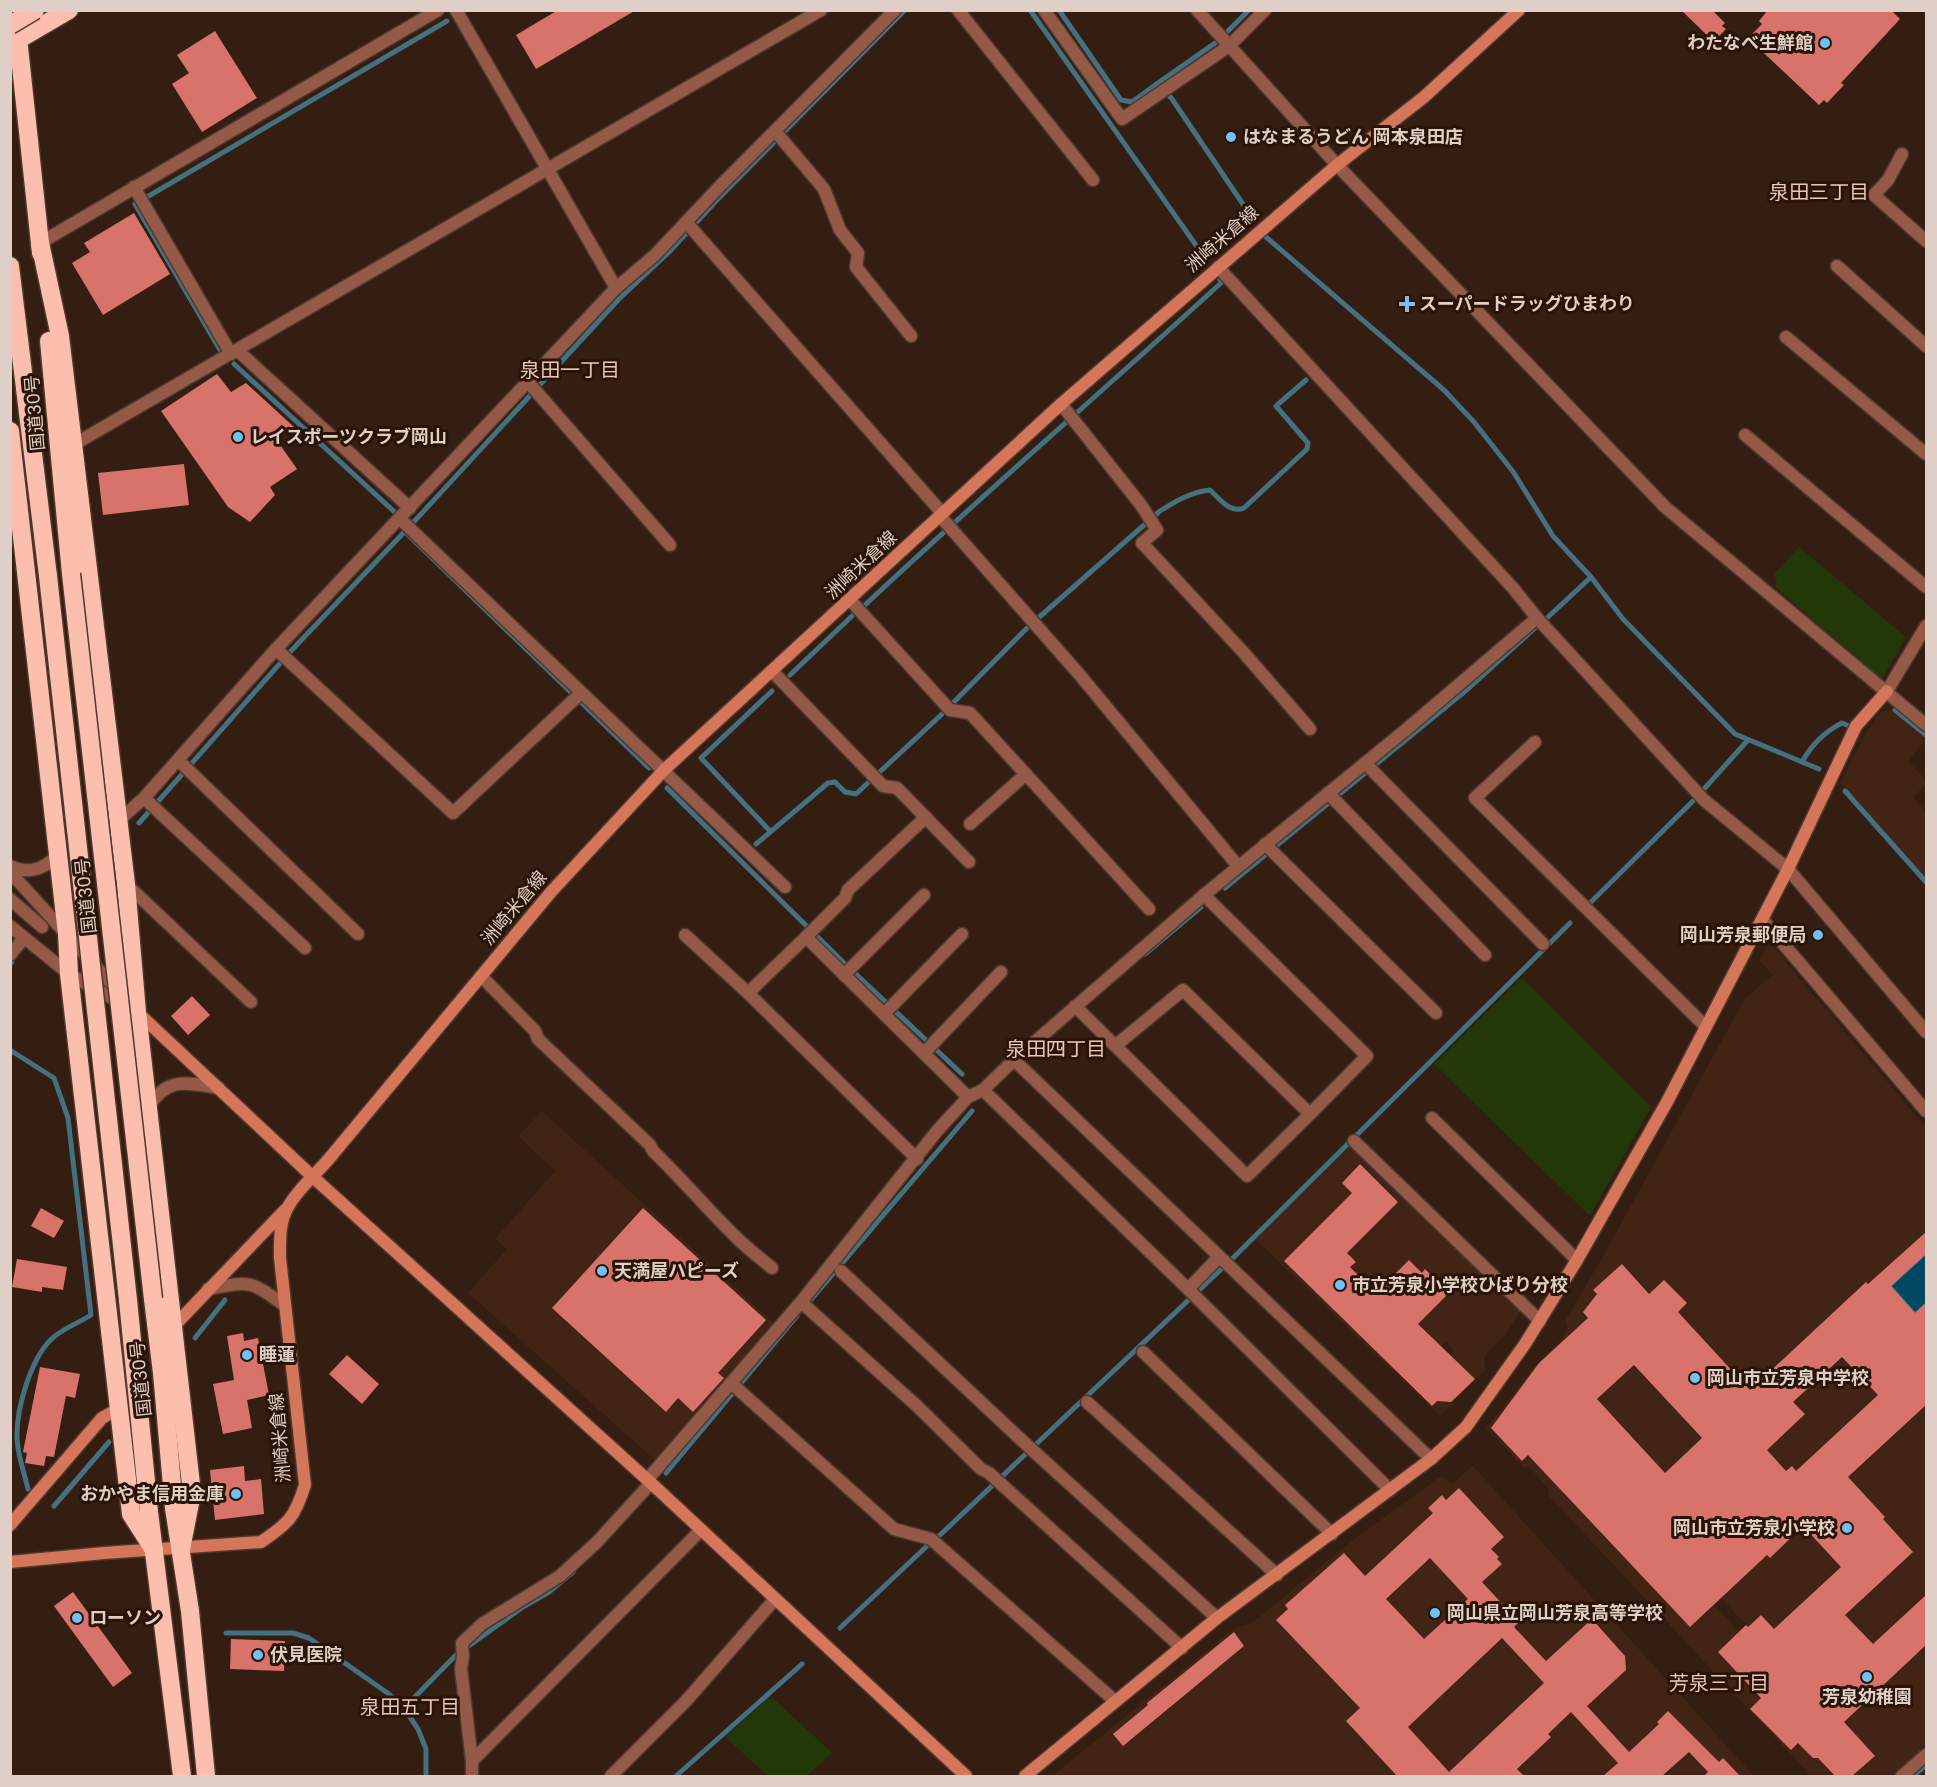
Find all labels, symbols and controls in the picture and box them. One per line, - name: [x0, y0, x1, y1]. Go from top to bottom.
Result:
- place label: わたなべ生鮮館: [1687, 30, 1813, 55]
- marker: わたなべ生鮮館: [1818, 36, 1832, 50]
- place label: はなまるうどん 岡本泉田店: [1243, 124, 1463, 149]
- marker: はなまるうどん 岡本泉田店: [1224, 130, 1238, 144]
- district label: 泉田三丁目: [1769, 178, 1869, 206]
- street label: 洲崎米倉線: [1180, 200, 1264, 278]
- place label: スーパードラッグひまわり: [1419, 291, 1635, 316]
- marker: スーパードラッグひまわり: [1400, 297, 1414, 311]
- district label: 泉田一丁目: [520, 356, 620, 384]
- street label: 国道30号: [19, 374, 50, 452]
- place label: レイスポーツクラブ岡山: [250, 424, 447, 449]
- marker: レイスポーツクラブ岡山: [231, 430, 245, 444]
- street label: 洲崎米倉線: [819, 525, 902, 604]
- street label: 国道30号: [69, 857, 102, 935]
- street label: 洲崎米倉線: [475, 865, 552, 950]
- place label: 岡山芳泉郵便局: [1680, 922, 1806, 947]
- marker: 岡山芳泉郵便局: [1811, 928, 1825, 942]
- district label: 泉田四丁目: [1006, 1035, 1106, 1063]
- place label: 天満屋ハピーズ: [614, 1258, 739, 1283]
- marker: 天満屋ハピーズ: [595, 1264, 609, 1278]
- place label: 市立芳泉小学校ひばり分校: [1352, 1272, 1568, 1297]
- marker: 市立芳泉小学校ひばり分校: [1333, 1278, 1347, 1292]
- street label: 国道30号: [124, 1340, 157, 1418]
- place label: 睡蓮: [259, 1342, 295, 1367]
- marker: 睡蓮: [240, 1348, 254, 1362]
- place label: 岡山市立芳泉中学校: [1707, 1365, 1869, 1390]
- marker: 岡山市立芳泉中学校: [1688, 1371, 1702, 1385]
- street label: 洲崎米倉線: [263, 1392, 296, 1484]
- place label: おかやま信用金庫: [80, 1481, 224, 1506]
- marker: おかやま信用金庫: [229, 1487, 243, 1501]
- place label: 岡山市立芳泉小学校: [1673, 1515, 1835, 1540]
- marker: 岡山市立芳泉小学校: [1840, 1521, 1854, 1535]
- place label: 岡山県立岡山芳泉高等学校: [1447, 1600, 1663, 1625]
- place label: ローソン: [89, 1605, 161, 1630]
- marker: 岡山県立岡山芳泉高等学校: [1428, 1606, 1442, 1620]
- marker: ローソン: [70, 1611, 84, 1625]
- place label: 伏見医院: [270, 1642, 342, 1667]
- marker: 伏見医院: [251, 1648, 265, 1662]
- district label: 芳泉三丁目: [1669, 1669, 1769, 1697]
- marker: 芳泉幼稚園: [1860, 1670, 1874, 1684]
- place label: 芳泉幼稚園: [1822, 1684, 1912, 1709]
- district label: 泉田五丁目: [360, 1693, 460, 1721]

